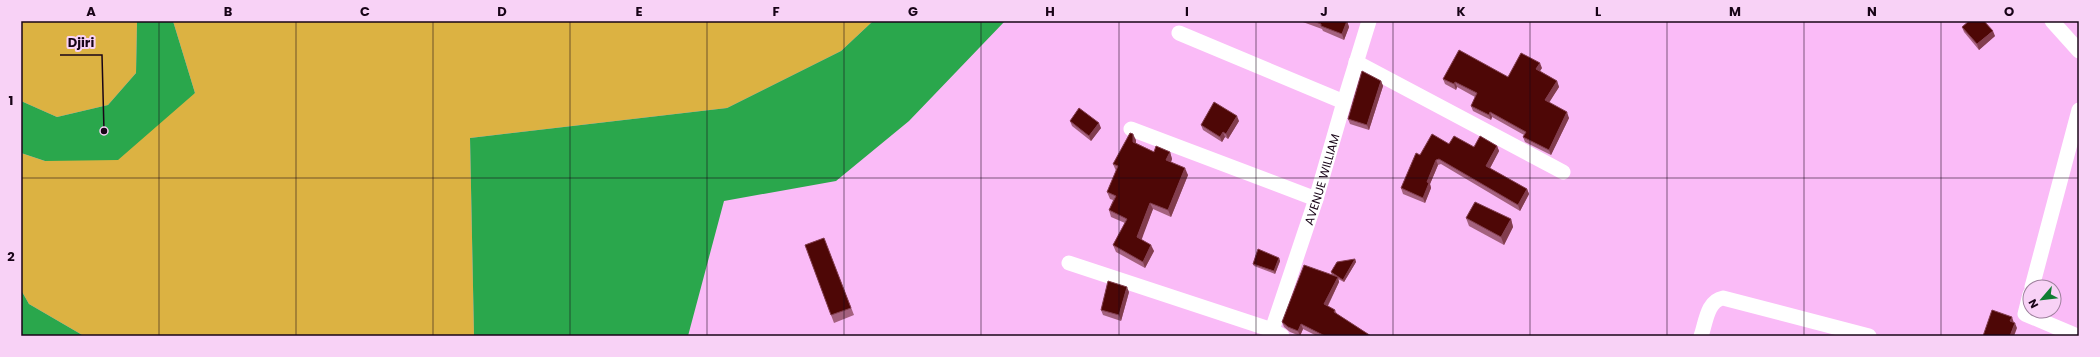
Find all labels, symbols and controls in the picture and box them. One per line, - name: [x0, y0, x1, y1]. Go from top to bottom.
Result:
- text: A: [86, 2, 96, 21]
- text: B: [224, 2, 233, 21]
- text: C: [360, 2, 370, 21]
- text: D: [497, 2, 507, 21]
- text: E: [635, 2, 643, 21]
- text: F: [772, 2, 780, 21]
- text: G: [908, 2, 918, 21]
- text: H: [1045, 2, 1055, 21]
- text: I: [1185, 2, 1189, 21]
- text: J: [1320, 2, 1328, 21]
- text: K: [1456, 2, 1466, 21]
- text: L: [1595, 2, 1601, 21]
- text: M: [1729, 2, 1741, 21]
- text: N: [1867, 2, 1877, 21]
- text: O: [2004, 2, 2014, 21]
- callout: Djiri: [60, 30, 102, 55]
- text: Djiri: [68, 33, 94, 52]
- text: 1: [9, 91, 13, 110]
- street label: AVENUE WILLIAM: [1299, 131, 1343, 227]
- text: 2: [7, 247, 15, 266]
- north arrow: [2022, 279, 2062, 319]
- text: N: [2024, 296, 2042, 311]

